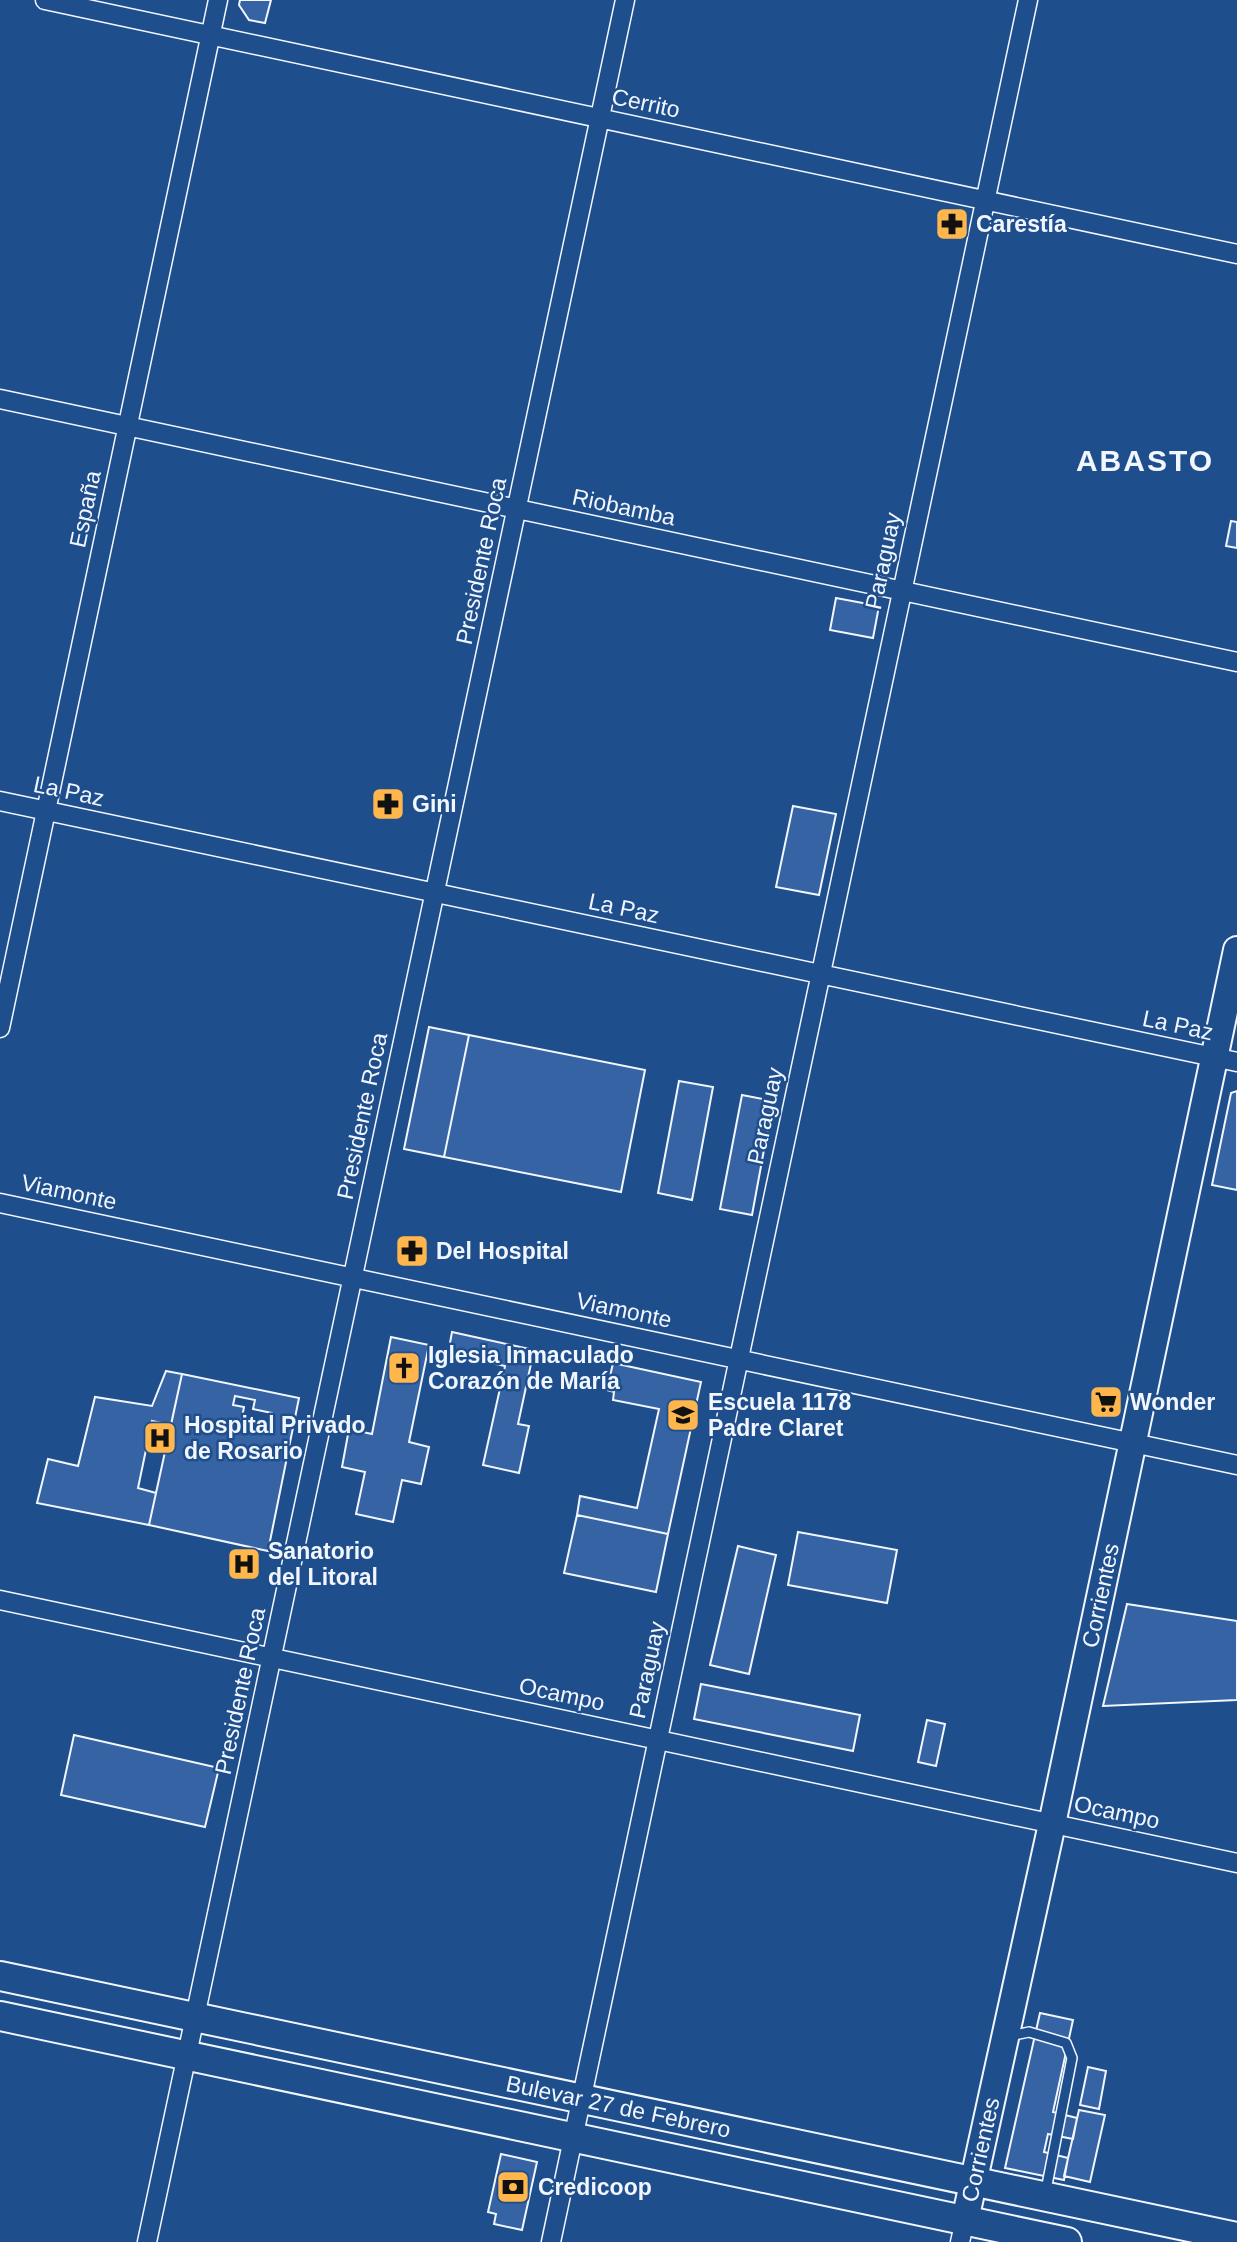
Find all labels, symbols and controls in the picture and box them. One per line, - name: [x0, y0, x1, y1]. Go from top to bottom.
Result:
- street label: Cerrito: [610, 83, 682, 123]
- pharmacy icon: Carestía: [933, 205, 971, 243]
- place label: Carestía: [976, 211, 1067, 237]
- district label: ABASTO: [1076, 444, 1214, 477]
- street label: España: [64, 468, 106, 550]
- street label: Presidente Roca: [451, 475, 511, 647]
- street label: Riobamba: [570, 483, 678, 531]
- street label: Paraguay: [860, 510, 906, 612]
- street label: La Paz: [31, 771, 107, 811]
- pharmacy icon: Gini: [369, 785, 407, 823]
- place label: Gini: [412, 791, 457, 817]
- street label: La Paz: [586, 888, 662, 928]
- street label: La Paz: [1140, 1005, 1216, 1045]
- street label: Presidente Roca: [332, 1030, 392, 1202]
- street label: Paraguay: [742, 1065, 788, 1167]
- street label: Viamonte: [19, 1169, 119, 1215]
- pharmacy icon: Del Hospital: [393, 1232, 431, 1270]
- place label: Del Hospital: [436, 1238, 569, 1264]
- street label: Viamonte: [574, 1287, 674, 1333]
- place label: Iglesia Inmaculado Corazón de María: [428, 1342, 634, 1394]
- church icon: Iglesia Inmaculado Corazón de María: [385, 1349, 423, 1387]
- supermarket icon: Wonder: [1087, 1383, 1125, 1421]
- place label: Escuela 1178 Padre Claret: [708, 1389, 851, 1441]
- place label: Wonder: [1130, 1389, 1215, 1415]
- school or university icon: Escuela 1178 Padre Claret: [664, 1396, 702, 1434]
- place label: Hospital Privado de Rosario: [184, 1412, 365, 1464]
- hospital icon: Hospital Privado de Rosario: [141, 1419, 179, 1457]
- place label: Sanatorio del Litoral: [268, 1538, 378, 1590]
- street label: Corrientes: [1077, 1541, 1124, 1650]
- hospital icon: Sanatorio del Litoral: [225, 1545, 263, 1583]
- street label: Presidente Roca: [210, 1605, 270, 1777]
- street label: Paraguay: [624, 1619, 670, 1721]
- street label: Ocampo: [517, 1672, 607, 1716]
- street label: Ocampo: [1072, 1790, 1162, 1834]
- street label: Bulevar 27 de Febrero: [504, 2070, 733, 2143]
- street label: Corrientes: [956, 2095, 1005, 2204]
- bank icon: Credicoop: [494, 2168, 532, 2206]
- place label: Credicoop: [538, 2174, 652, 2200]

